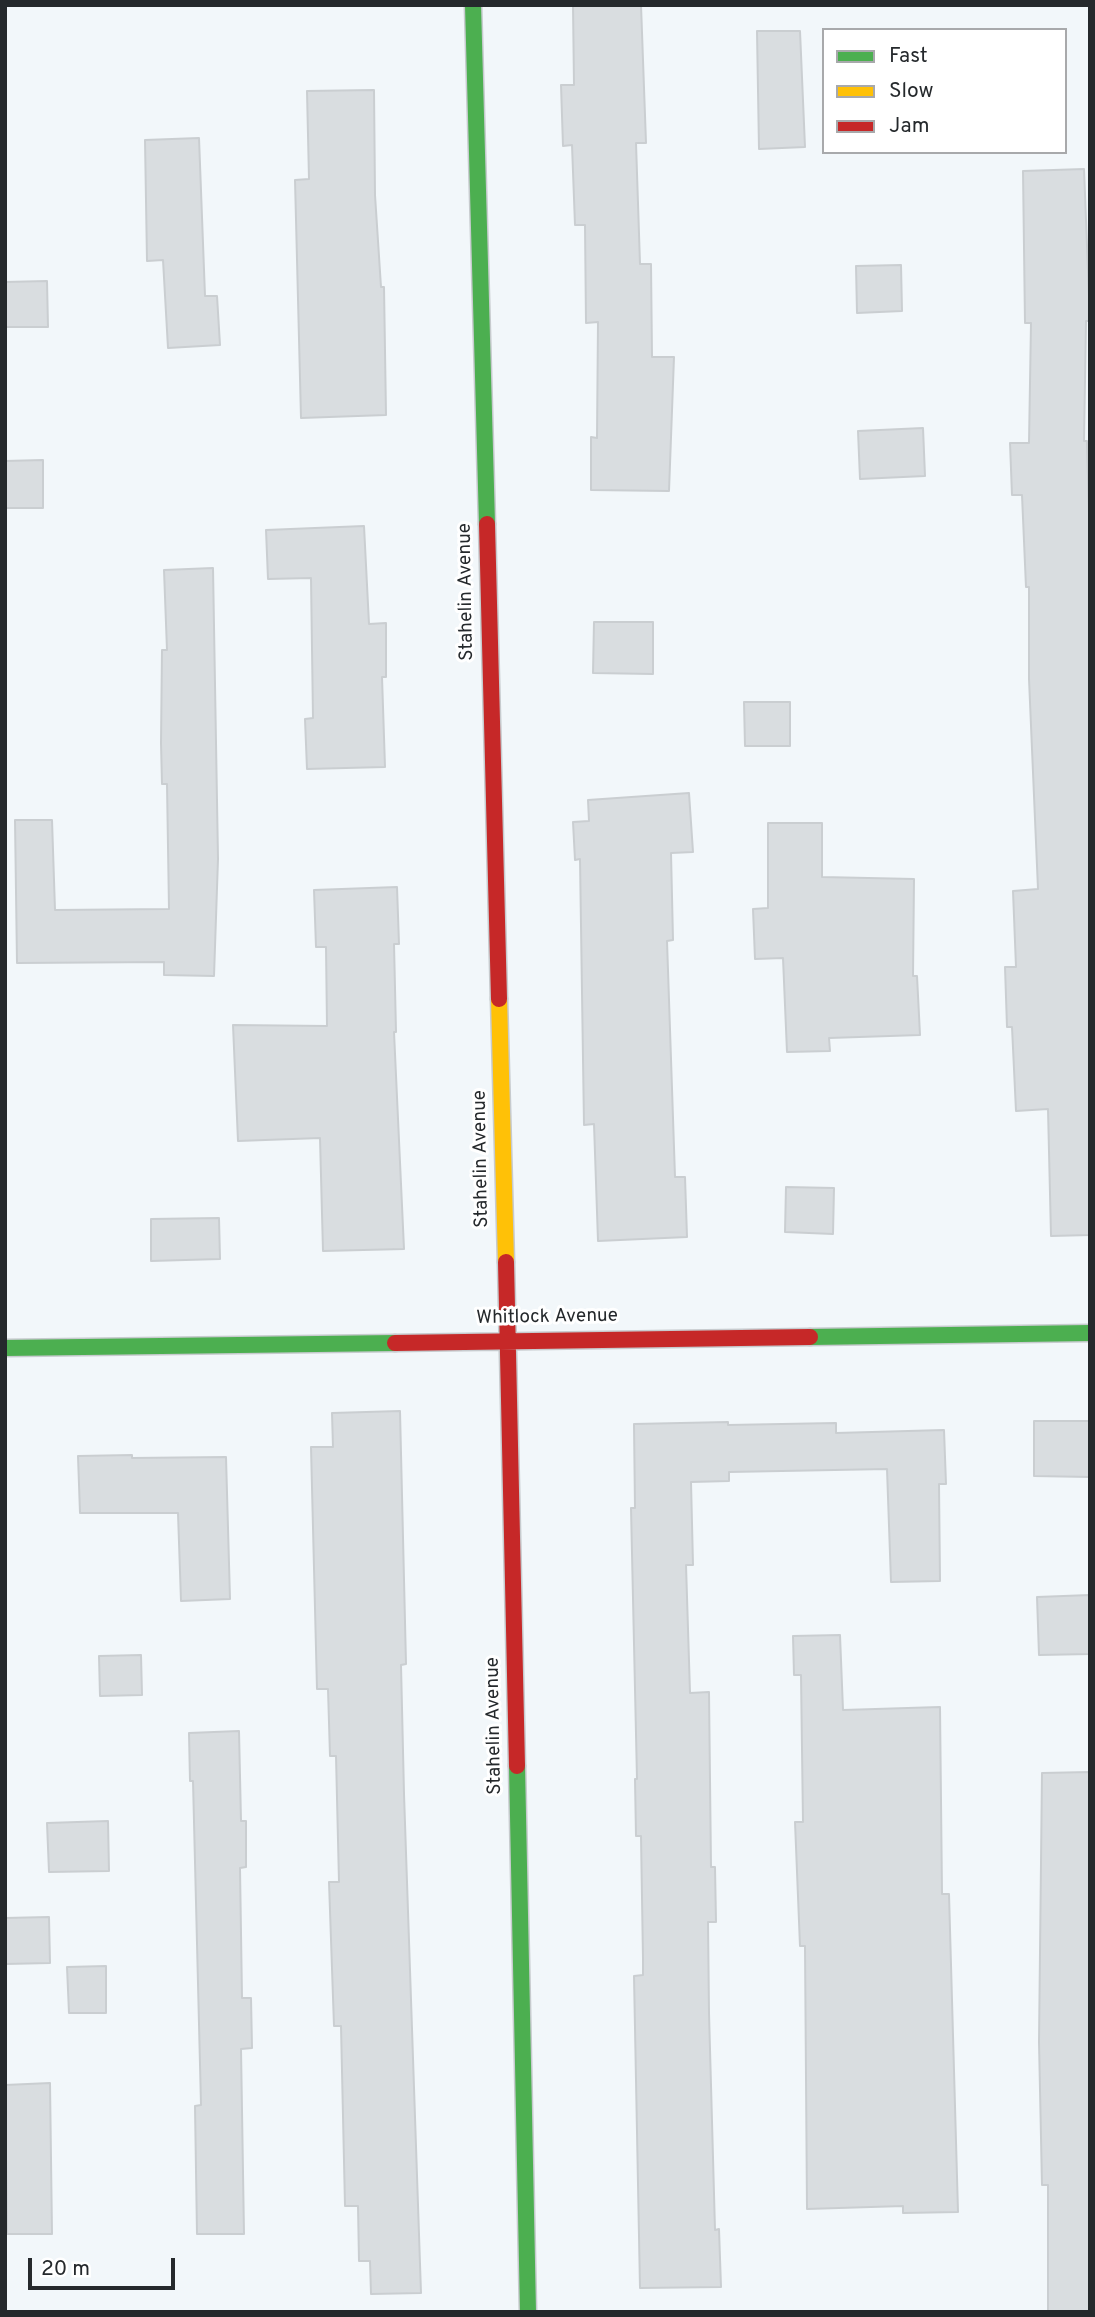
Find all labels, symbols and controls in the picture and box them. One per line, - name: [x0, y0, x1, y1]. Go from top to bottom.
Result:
- legend: [822, 28, 1067, 154]
- text: Fast: [889, 43, 928, 70]
- text: Slow: [889, 78, 934, 105]
- text: Jam: [889, 113, 930, 140]
- street label: Stahelin Avenue: [454, 523, 480, 661]
- street label: Stahelin Avenue: [469, 1090, 495, 1228]
- street label: Whitlock Avenue: [476, 1305, 618, 1331]
- street label: Stahelin Avenue: [482, 1657, 508, 1795]
- scale bar: [32, 2244, 178, 2288]
- text: 20 m: [41, 2256, 90, 2283]

